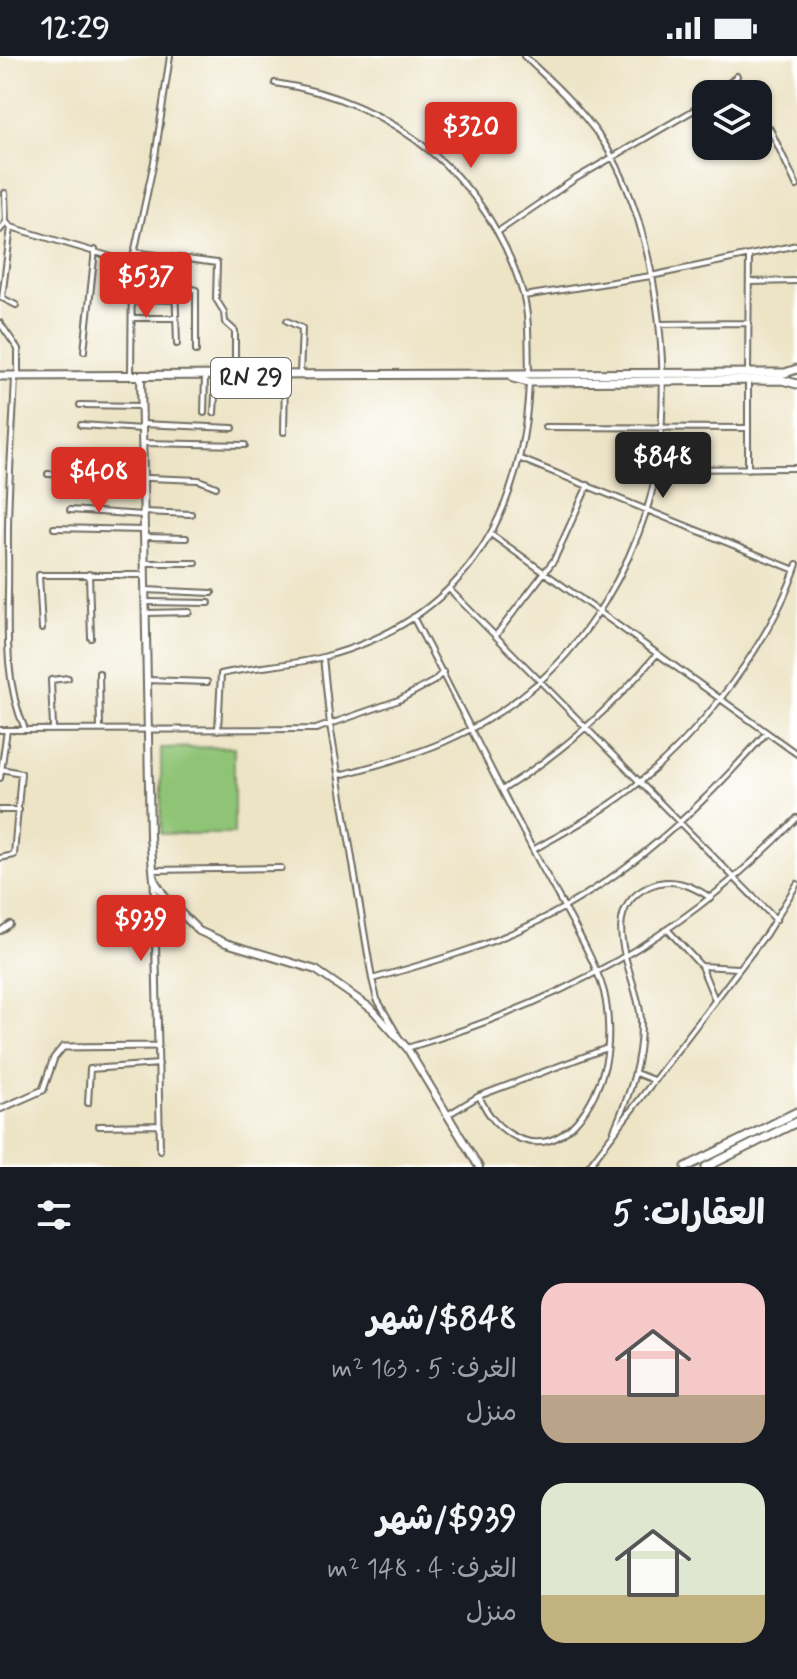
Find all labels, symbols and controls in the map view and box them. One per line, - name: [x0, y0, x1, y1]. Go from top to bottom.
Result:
- text: 12:29: [40, 9, 110, 48]
- map controls: [692, 80, 772, 160]
- button: layers: [692, 80, 772, 160]
- pin: $320: [424, 102, 518, 170]
- text: $320: [443, 111, 499, 145]
- pin: $537: [99, 252, 193, 320]
- text: $537: [118, 261, 174, 295]
- road number: RN 29: [211, 358, 291, 398]
- pin: $848: [616, 432, 710, 500]
- text: $848: [633, 441, 693, 475]
- pin: $408: [52, 447, 146, 515]
- text: $408: [69, 456, 129, 490]
- pin: $939: [94, 895, 188, 963]
- text: $939: [115, 904, 167, 938]
- text: العقارات: 5: [612, 1192, 765, 1237]
- icon: filters: [32, 1193, 76, 1237]
- text: $848/شهر: [367, 1297, 517, 1342]
- icon: home: [605, 1315, 701, 1411]
- text: الغرف: 5 · 163 m²: [332, 1353, 517, 1387]
- text: منزل: [466, 1396, 517, 1430]
- text: $939/شهر: [377, 1497, 517, 1542]
- icon: home: [605, 1515, 701, 1611]
- text: الغرف: 4 · 148 m²: [327, 1553, 517, 1587]
- text: منزل: [466, 1596, 517, 1630]

